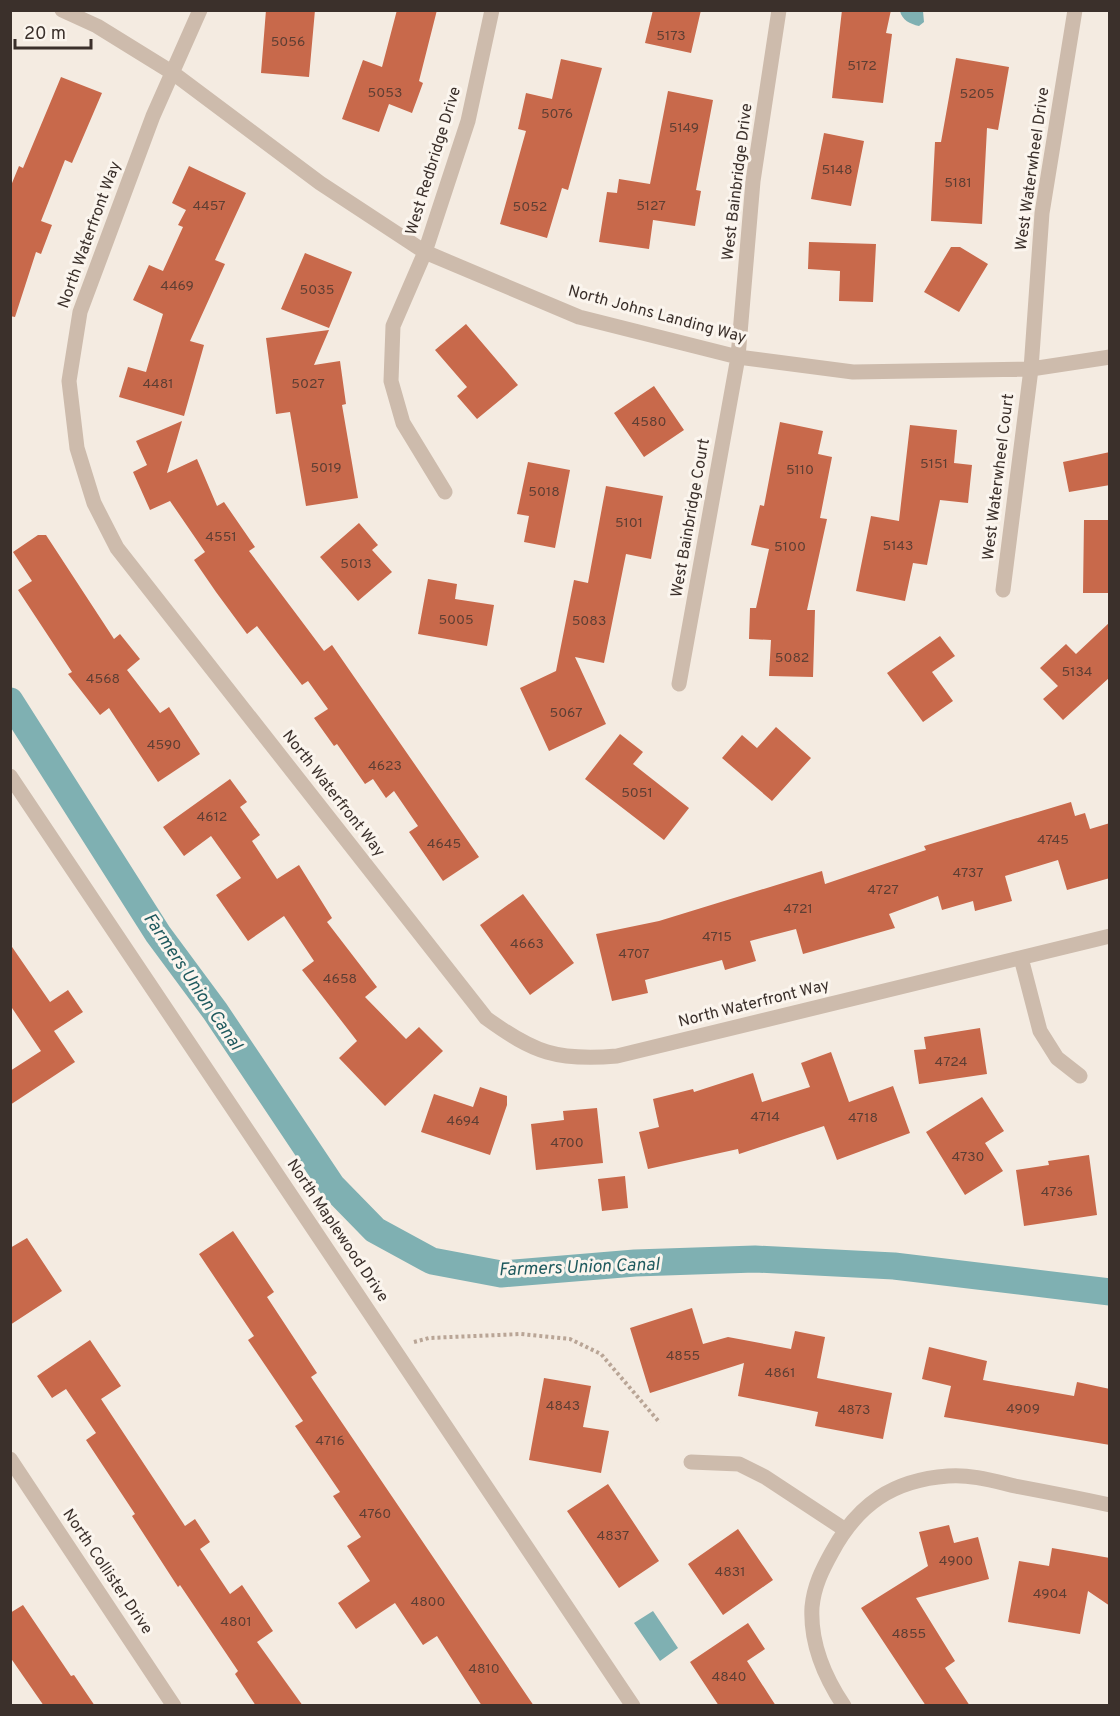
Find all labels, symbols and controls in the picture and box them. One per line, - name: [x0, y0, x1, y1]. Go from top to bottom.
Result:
- scale bar: [15, 12, 92, 50]
- text: 20 m: [24, 23, 66, 46]
- house number: 5173: [656, 28, 686, 45]
- house number: 5056: [271, 34, 305, 51]
- house number: 5172: [847, 58, 877, 75]
- street label: West Redbridge Drive: [402, 84, 466, 238]
- house number: 5053: [368, 85, 402, 102]
- house number: 5205: [960, 86, 994, 103]
- street label: West Waterwheel Drive: [1012, 86, 1054, 252]
- street label: West Bainbridge Drive: [718, 102, 758, 262]
- house number: 5076: [541, 106, 573, 123]
- house number: 5149: [669, 120, 699, 137]
- street label: North Waterfront Way: [54, 159, 126, 311]
- house number: 5148: [822, 162, 852, 179]
- house number: 5181: [944, 175, 972, 192]
- house number: 4457: [192, 198, 226, 215]
- house number: 5127: [636, 198, 666, 215]
- house number: 5052: [513, 199, 547, 216]
- house number: 4469: [160, 278, 194, 295]
- house number: 5035: [300, 282, 334, 299]
- street label: North Johns Landing Way: [566, 282, 748, 348]
- house number: 4481: [142, 376, 174, 393]
- house number: 5027: [291, 376, 325, 393]
- street label: West Waterwheel Court: [979, 393, 1019, 561]
- house number: 4580: [632, 414, 666, 431]
- street label: West Bainbridge Court: [667, 437, 715, 599]
- house number: 5151: [920, 456, 948, 473]
- house number: 5019: [310, 460, 342, 477]
- house number: 5110: [786, 462, 814, 479]
- house number: 5018: [528, 484, 560, 501]
- house number: 5101: [615, 515, 643, 532]
- house number: 4551: [205, 529, 237, 546]
- house number: 5143: [883, 538, 913, 555]
- house number: 5100: [774, 539, 806, 556]
- house number: 5013: [340, 556, 372, 573]
- house number: 5005: [438, 612, 474, 629]
- house number: 5083: [572, 613, 606, 630]
- house number: 5082: [775, 650, 809, 667]
- house number: 5134: [1061, 664, 1093, 681]
- house number: 4568: [86, 671, 120, 688]
- house number: 5067: [549, 705, 583, 722]
- street label: North Waterfront Way: [277, 727, 389, 861]
- house number: 4590: [147, 737, 181, 754]
- house number: 4623: [368, 758, 402, 775]
- house number: 5051: [621, 785, 653, 802]
- house number: 4612: [197, 809, 227, 826]
- house number: 4745: [1037, 832, 1069, 849]
- house number: 4645: [427, 836, 461, 853]
- house number: 4737: [952, 865, 984, 882]
- house number: 4727: [867, 882, 899, 899]
- house number: 4721: [783, 901, 813, 918]
- water label: Farmers Union Canal: [137, 909, 247, 1056]
- house number: 4715: [702, 929, 732, 946]
- house number: 4663: [510, 936, 544, 953]
- house number: 4707: [618, 946, 650, 963]
- house number: 4658: [323, 971, 357, 988]
- street label: North Waterfront Way: [676, 976, 832, 1032]
- house number: 4724: [935, 1054, 967, 1071]
- house number: 4714: [750, 1109, 780, 1126]
- house number: 4718: [848, 1110, 878, 1127]
- house number: 4694: [446, 1113, 480, 1130]
- house number: 4700: [550, 1135, 584, 1152]
- house number: 4730: [952, 1149, 984, 1166]
- street label: North Maplewood Drive: [282, 1156, 392, 1306]
- house number: 4736: [1041, 1184, 1073, 1201]
- water label: Farmers Union Canal: [498, 1254, 661, 1282]
- house number: 4855: [666, 1348, 700, 1365]
- house number: 4861: [765, 1365, 795, 1382]
- house number: 4843: [546, 1398, 580, 1415]
- house number: 4909: [1006, 1401, 1040, 1418]
- house number: 4873: [838, 1402, 870, 1419]
- house number: 4716: [315, 1433, 345, 1450]
- street label: North Collister Drive: [58, 1506, 156, 1638]
- house number: 4760: [359, 1506, 391, 1523]
- house number: 4837: [597, 1528, 629, 1545]
- house number: 4900: [939, 1553, 973, 1570]
- house number: 4831: [715, 1564, 745, 1581]
- house number: 4904: [1033, 1586, 1067, 1603]
- house number: 4800: [411, 1594, 445, 1611]
- house number: 4801: [220, 1614, 252, 1631]
- house number: 4855: [892, 1626, 926, 1643]
- house number: 4810: [468, 1661, 500, 1678]
- house number: 4840: [712, 1669, 746, 1686]

